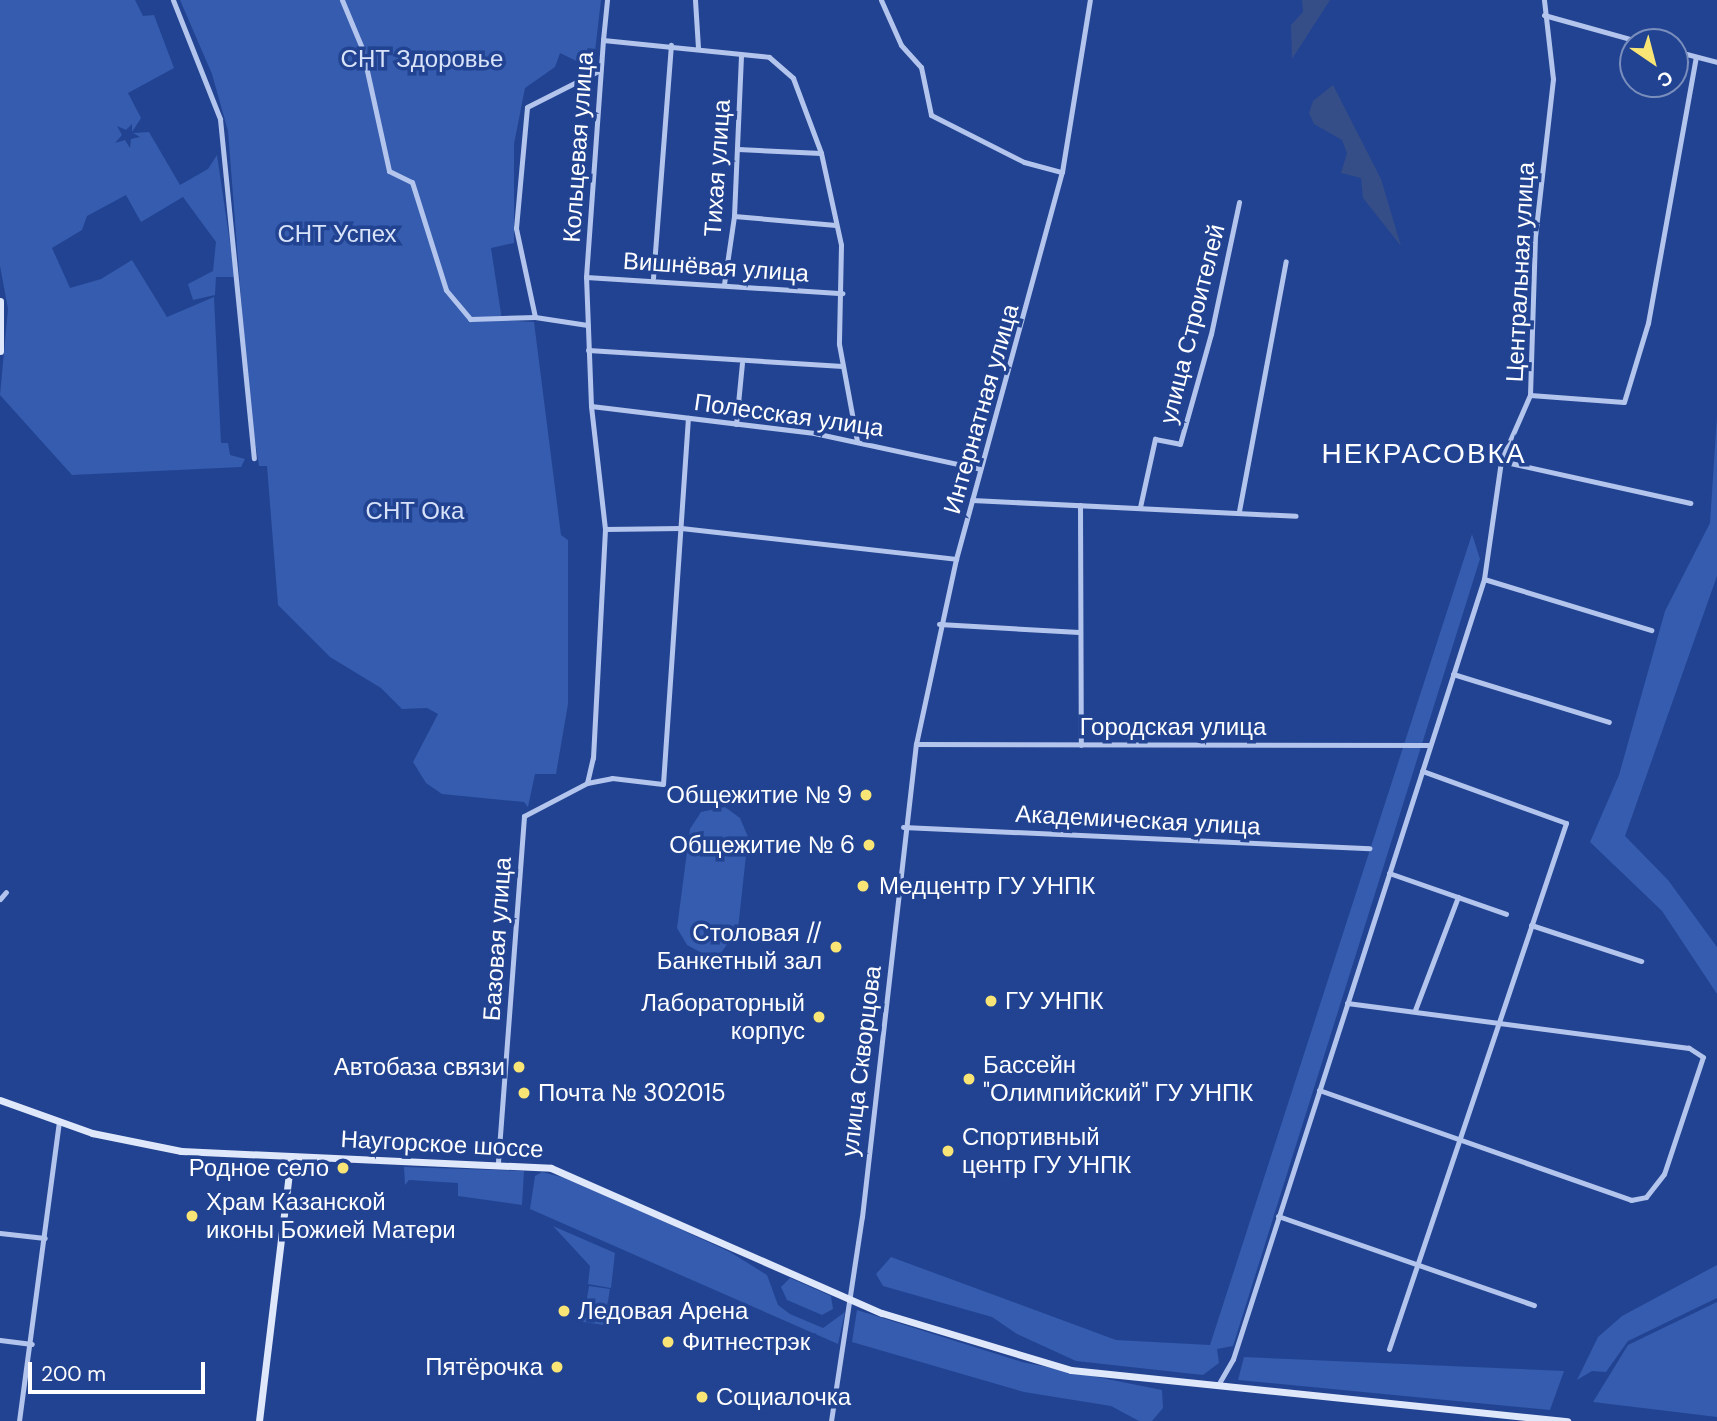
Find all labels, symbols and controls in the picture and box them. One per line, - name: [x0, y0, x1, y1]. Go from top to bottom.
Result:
- north arrow: [1619, 28, 1689, 98]
- park label: СНТ Здоровье: [341, 45, 503, 73]
- street label: Кольцевая улица: [557, 51, 599, 243]
- text: С: [1652, 65, 1678, 93]
- street label: Тихая улица: [698, 98, 736, 238]
- street label: Центральная улица: [1500, 161, 1540, 383]
- park label: СНТ Успех: [277, 220, 397, 248]
- street label: улица Строителей: [1153, 221, 1231, 427]
- street label: Вишнёвая улица: [622, 246, 810, 288]
- street label: Интернатная улица: [937, 301, 1025, 517]
- street label: Полесская улица: [692, 387, 886, 443]
- district label: НЕКРАСОВКА: [1323, 437, 1525, 471]
- park label: СНТ Ока: [366, 497, 464, 525]
- street label: Городская улица: [1080, 713, 1266, 741]
- place label: Общежитие № 9: [666, 781, 852, 809]
- marker: Общежитие № 9: [858, 787, 874, 803]
- street label: Академическая улица: [1015, 799, 1261, 841]
- place label: Общежитие № 6: [669, 831, 855, 859]
- marker: Общежитие № 6: [861, 837, 877, 853]
- street label: Базовая улица: [477, 856, 517, 1022]
- place label: Медцентр ГУ УНПК: [879, 872, 1095, 900]
- marker: Медцентр ГУ УНПК: [853, 876, 873, 896]
- place label: Столовая // Банкетный зал: [657, 919, 822, 975]
- marker: Столовая // Банкетный зал: [828, 939, 844, 955]
- street label: улица Скворцова: [835, 964, 887, 1158]
- place label: ГУ УНПК: [1005, 987, 1103, 1015]
- place label: Лабораторный корпус: [641, 989, 805, 1045]
- marker: ГУ УНПК: [983, 993, 999, 1009]
- marker: Лабораторный корпус: [811, 1009, 827, 1025]
- place label: Бассейн "Олимпийский" ГУ УНПК: [983, 1051, 1253, 1107]
- place label: Автобаза связи: [334, 1053, 505, 1081]
- marker: Автобаза связи: [511, 1059, 527, 1075]
- marker: Бассейн "Олимпийский" ГУ УНПК: [961, 1071, 977, 1087]
- place label: Почта № 302015: [538, 1079, 726, 1107]
- marker: Почта № 302015: [516, 1085, 532, 1101]
- place label: Спортивный центр ГУ УНПК: [962, 1123, 1131, 1179]
- street label: Наугорское шоссе: [340, 1124, 544, 1164]
- marker: Спортивный центр ГУ УНПК: [940, 1143, 956, 1159]
- place label: Родное село: [189, 1154, 329, 1182]
- marker: Родное село: [335, 1160, 351, 1176]
- place label: Храм Казанской иконы Божией Матери: [206, 1188, 456, 1244]
- marker: Храм Казанской иконы Божией Матери: [184, 1208, 200, 1224]
- place label: Ледовая Арена: [578, 1297, 748, 1325]
- marker: Ледовая Арена: [556, 1303, 572, 1319]
- place label: Фитнестрэк: [682, 1328, 810, 1356]
- marker: Фитнестрэк: [660, 1334, 676, 1350]
- scale bar: [32, 1348, 208, 1392]
- place label: Пятёрочка: [425, 1353, 543, 1381]
- marker: Пятёрочка: [549, 1359, 565, 1375]
- text: 200 m: [41, 1360, 106, 1388]
- place label: Социалочка: [716, 1383, 851, 1411]
- marker: Социалочка: [694, 1389, 710, 1405]

